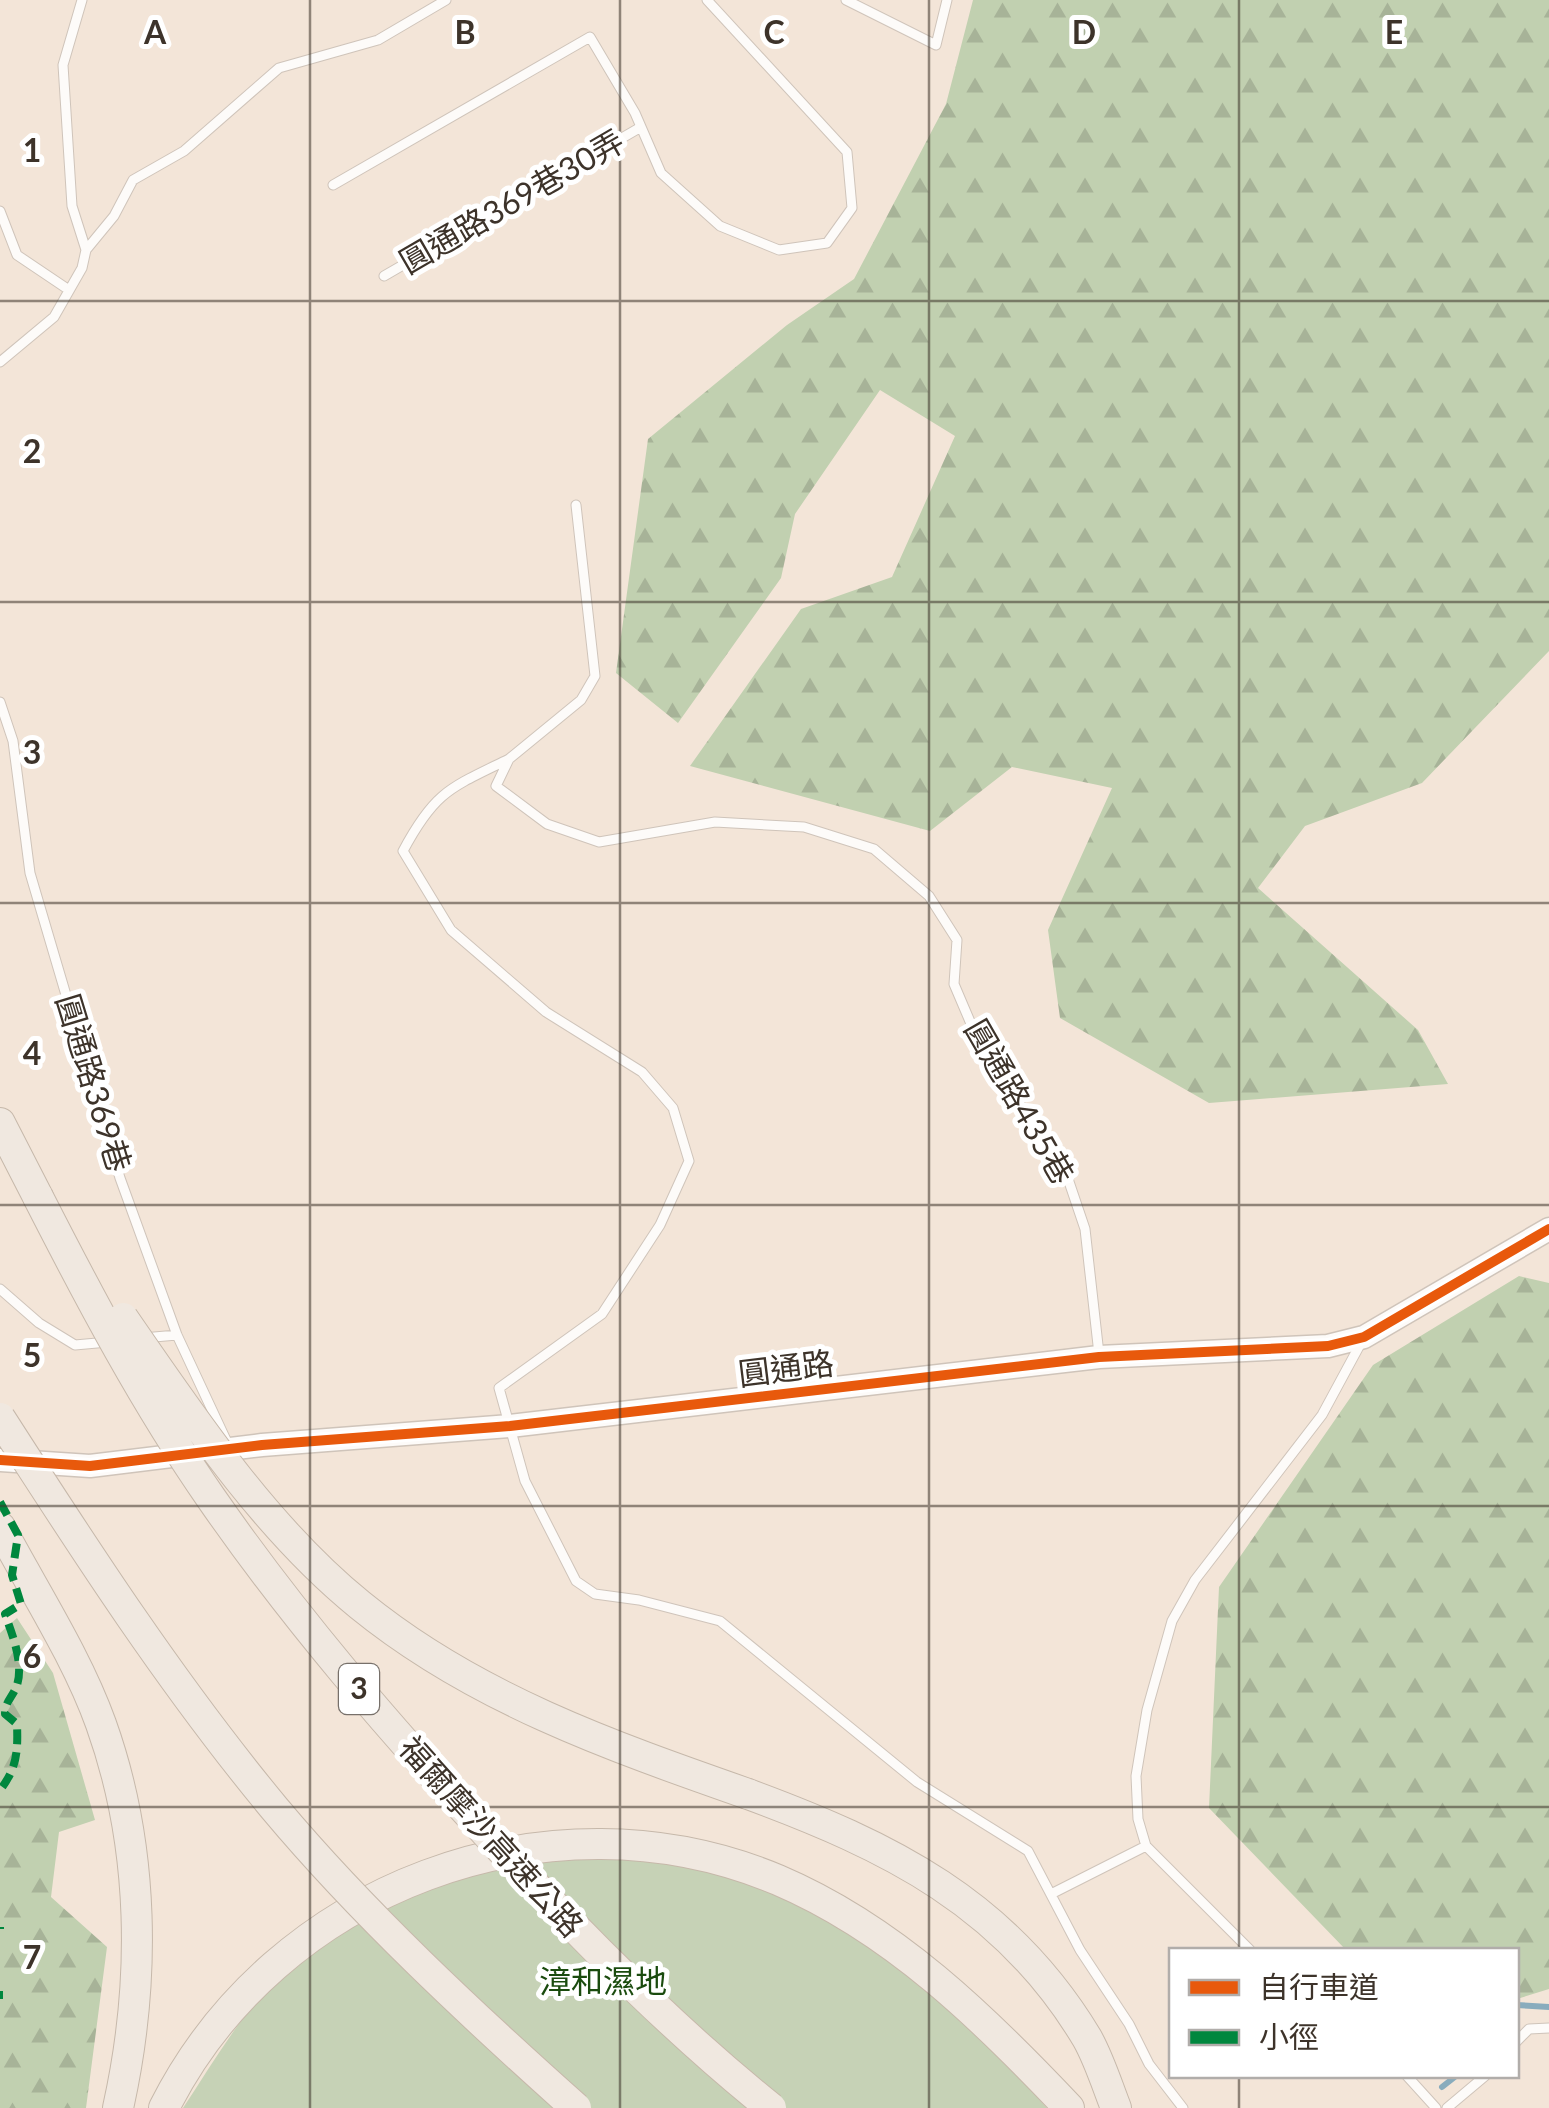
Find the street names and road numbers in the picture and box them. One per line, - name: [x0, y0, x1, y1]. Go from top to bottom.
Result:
- street label: 圓通路369巷30弄: [392, 121, 630, 281]
- street label: 圓通路369巷: [49, 989, 140, 1176]
- street label: 圓通路435巷: [957, 1012, 1083, 1191]
- street label: 圓通路: [736, 1342, 836, 1393]
- road number: 3: [339, 1664, 379, 1714]
- street label: 福爾摩沙高速公路: [392, 1728, 592, 1944]

